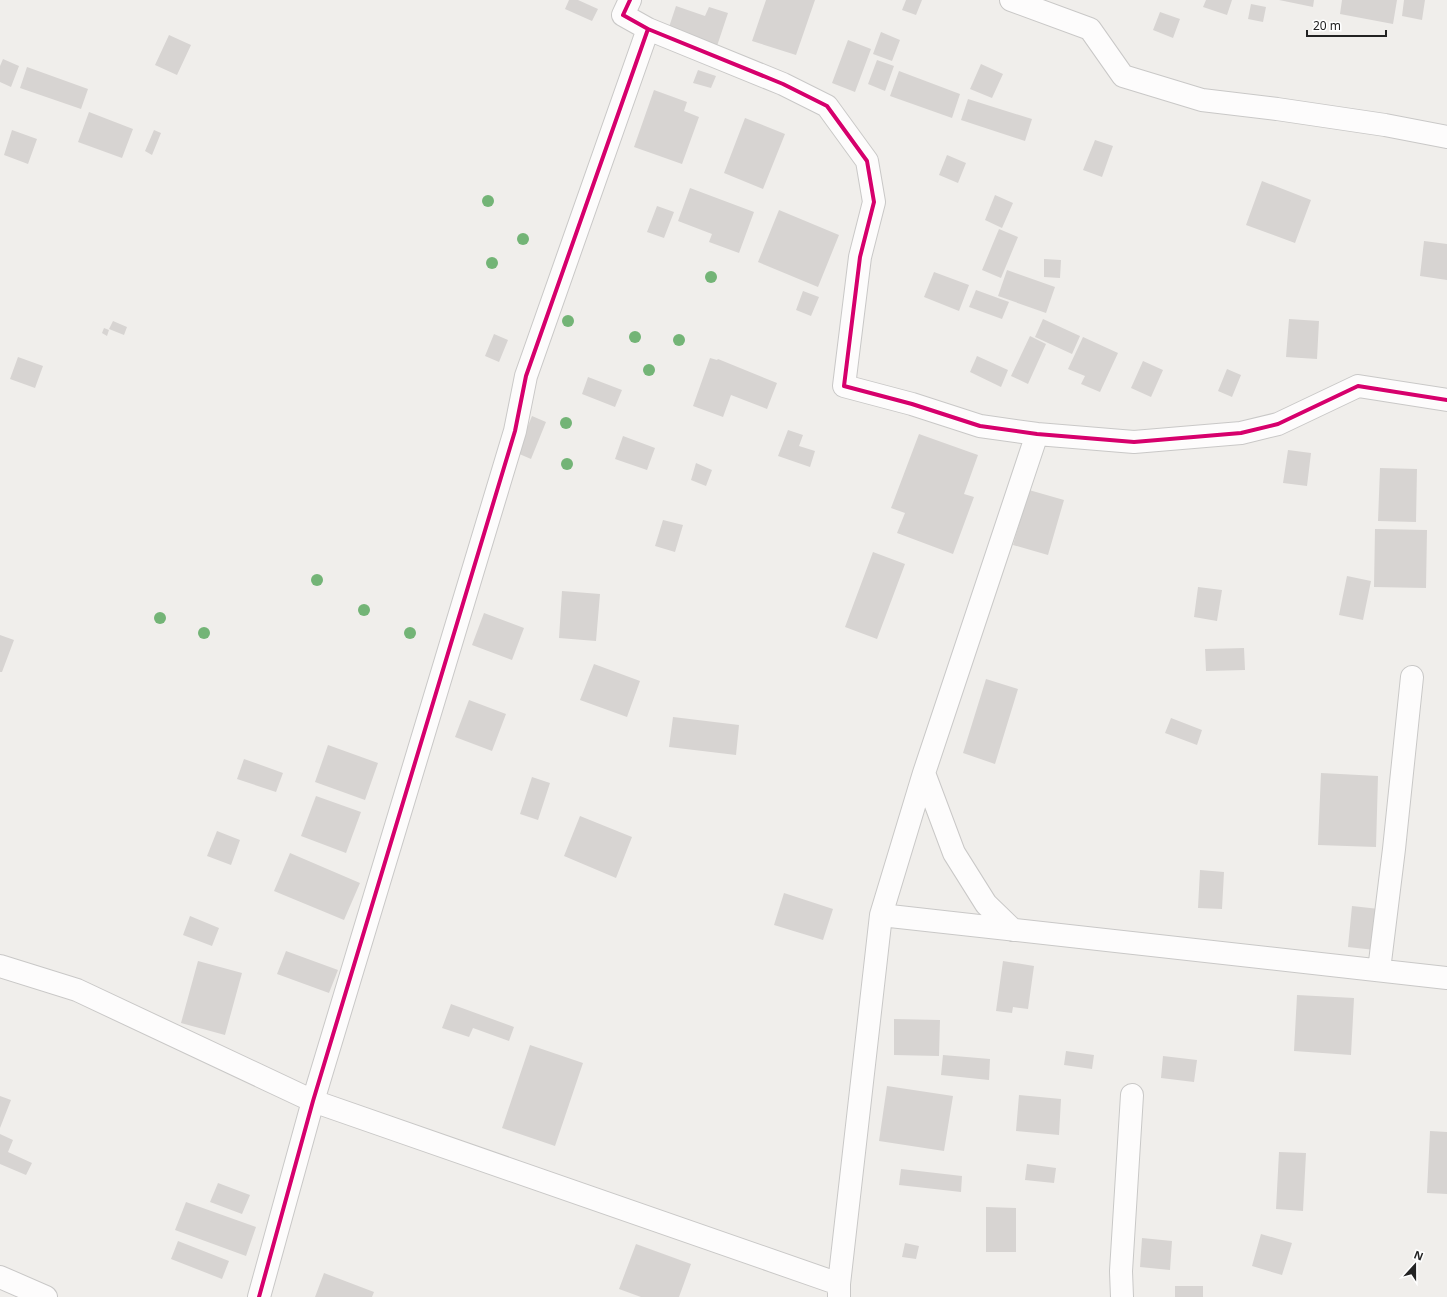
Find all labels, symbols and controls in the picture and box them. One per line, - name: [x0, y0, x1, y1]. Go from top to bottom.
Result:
- scale bar: [1307, 12, 1386, 38]
- text: 20 m: [1313, 17, 1341, 34]
- north arrow: [1395, 1245, 1435, 1285]
- text: N: [1412, 1247, 1426, 1264]

